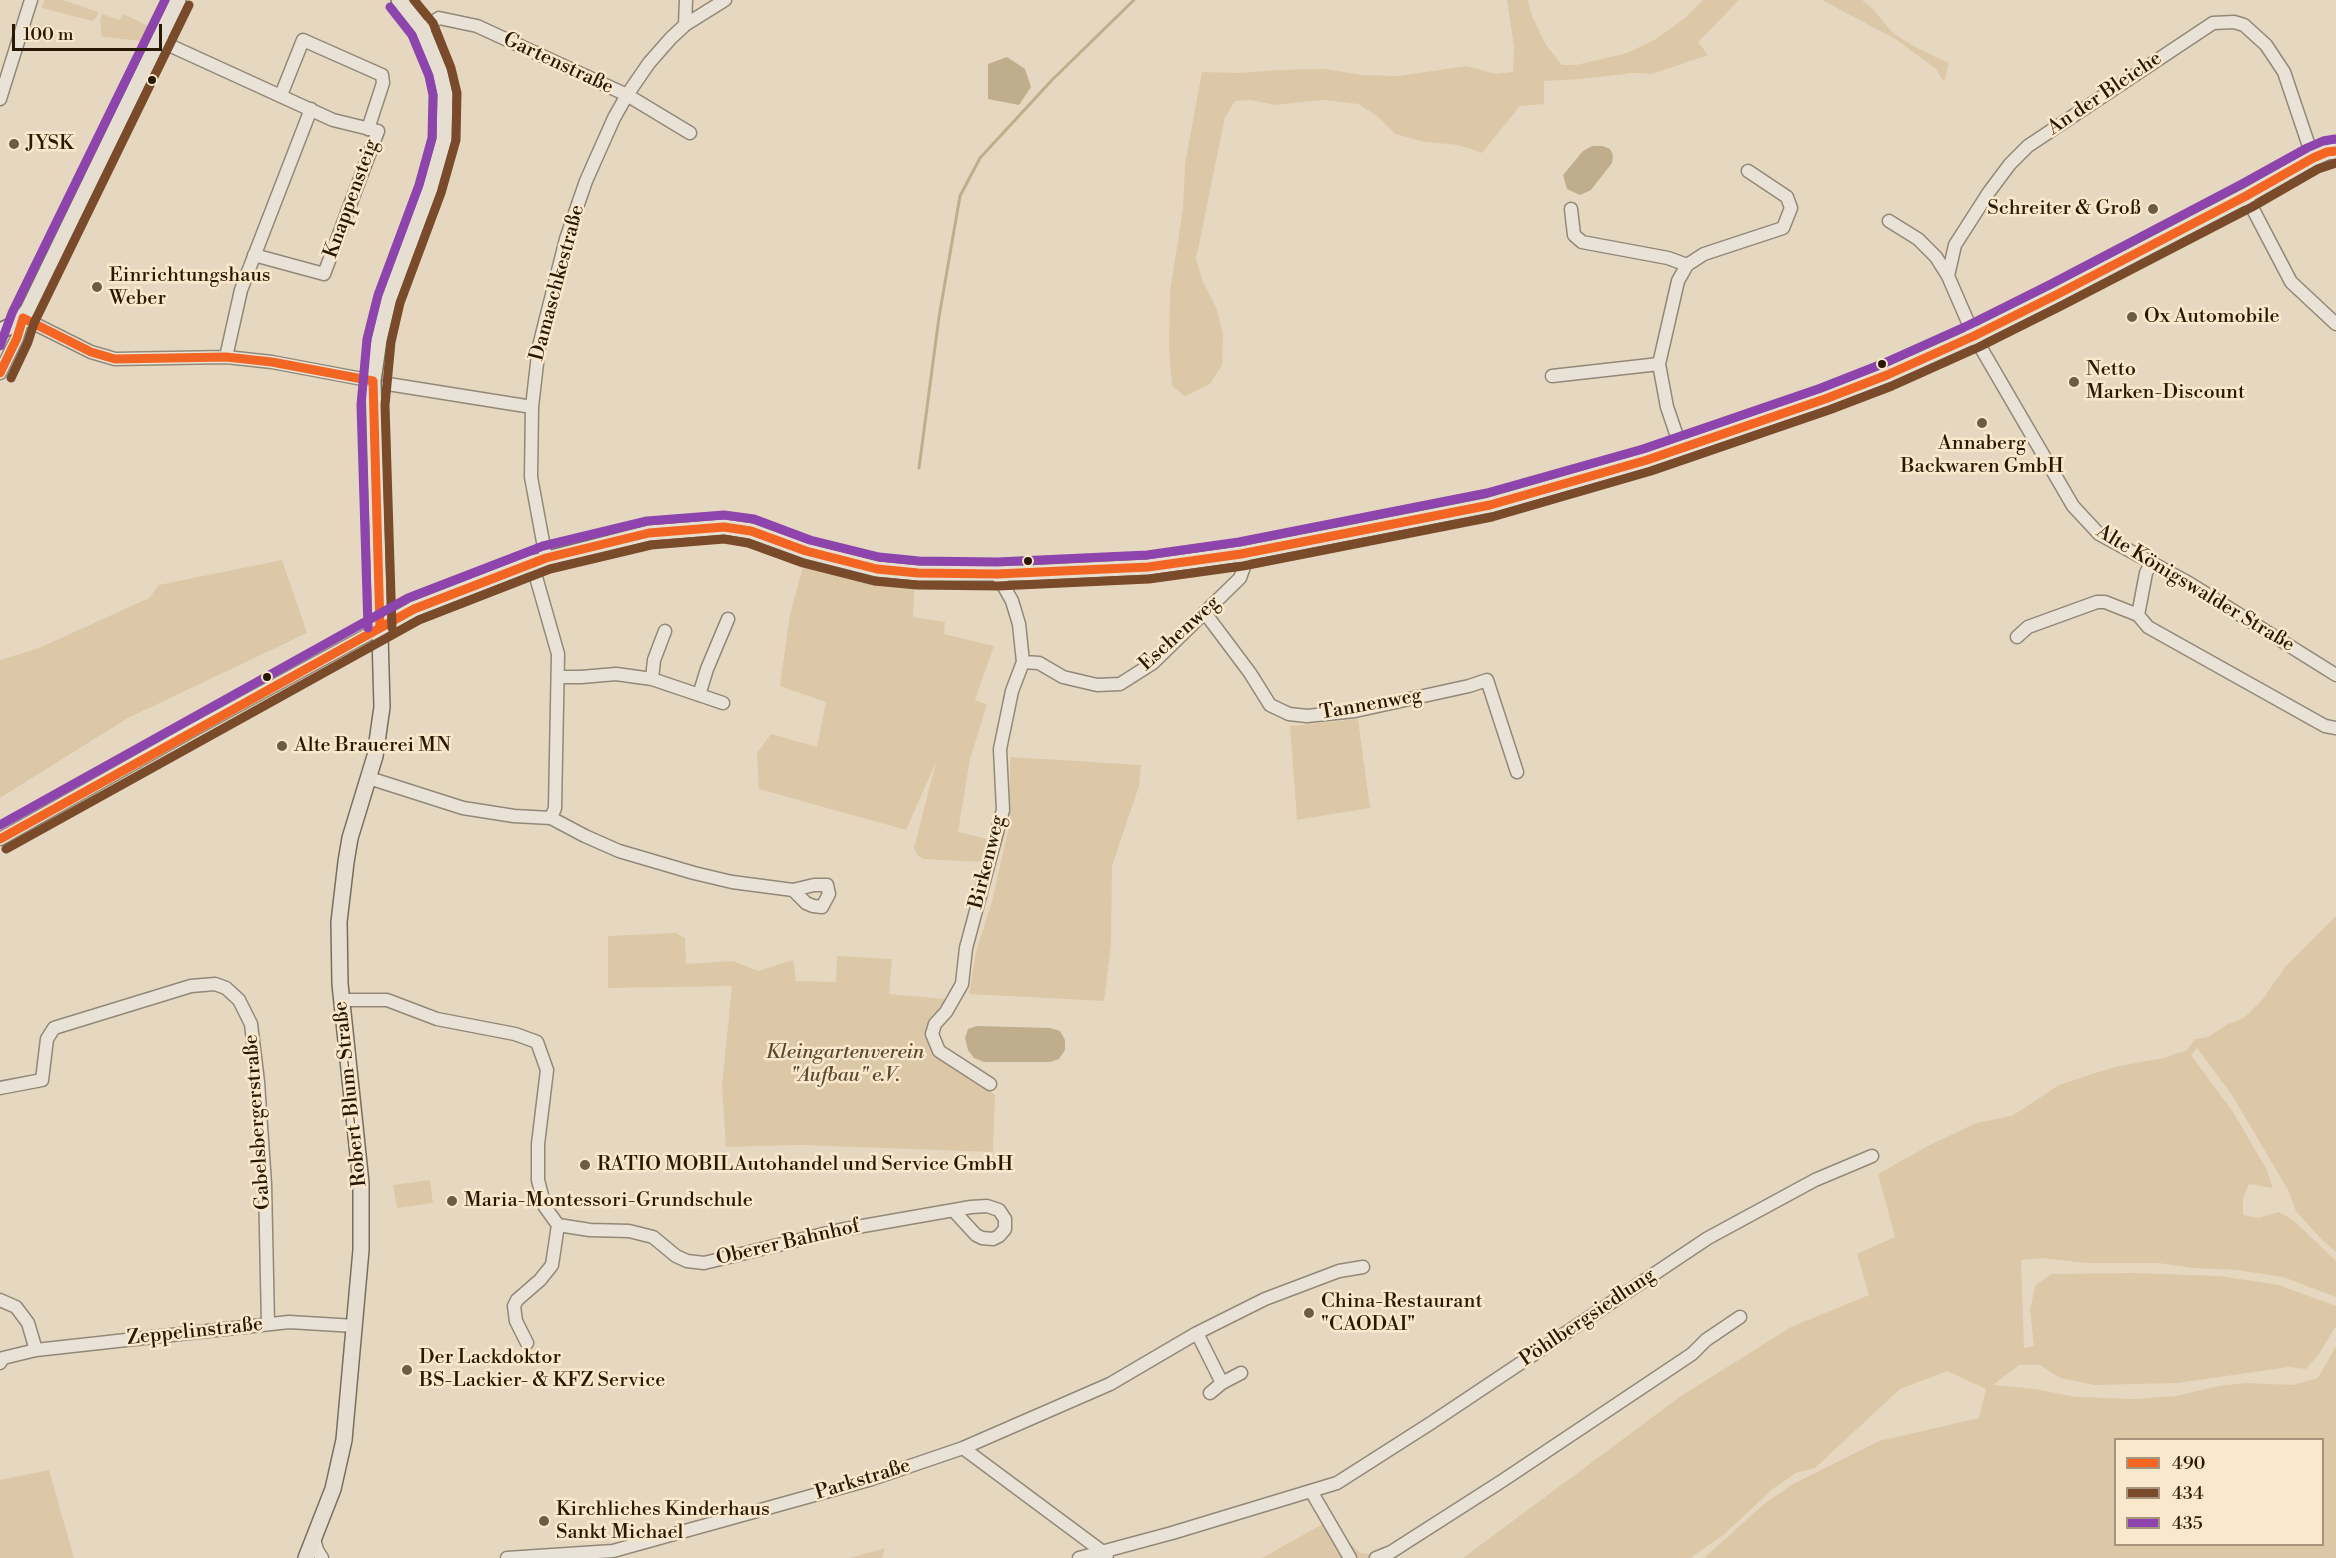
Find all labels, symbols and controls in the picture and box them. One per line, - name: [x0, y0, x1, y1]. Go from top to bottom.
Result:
- scale bar: [15, 12, 165, 50]
- text: 100 m: [23, 23, 74, 46]
- street label: Gartenstraße: [499, 28, 617, 100]
- street label: An der Bleiche: [2043, 47, 2167, 141]
- unlabelled marker: [146, 74, 158, 86]
- place label: JYSK: [26, 132, 74, 156]
- street label: Knappensteig: [319, 136, 385, 262]
- marker: JYSK: [7, 137, 21, 151]
- place label: Schreiter & Groß: [1987, 197, 2141, 221]
- street label: Damaschkestraße: [526, 202, 590, 364]
- marker: Schreiter & Groß: [2146, 202, 2160, 216]
- place label: Einrichtungshaus Weber: [109, 264, 271, 311]
- marker: Einrichtungshaus Weber: [90, 280, 104, 294]
- place label: Ox Automobile: [2144, 305, 2280, 329]
- marker: Ox Automobile: [2125, 310, 2139, 324]
- unlabelled marker: [1876, 358, 1888, 370]
- place label: Netto Marken-Discount: [2086, 358, 2245, 405]
- marker: Netto Marken-Discount: [2067, 375, 2081, 389]
- marker: Annaberg Backwaren GmbH: [1975, 416, 1989, 430]
- place label: Annaberg Backwaren GmbH: [1900, 432, 2064, 479]
- street label: Alte Königswalder Straße: [2091, 520, 2299, 658]
- unlabelled marker: [1022, 555, 1034, 567]
- street label: Eschenweg: [1135, 591, 1225, 677]
- unlabelled marker: [261, 671, 273, 683]
- street label: Tannenweg: [1318, 684, 1424, 726]
- place label: Alte Brauerei MN: [294, 734, 451, 758]
- marker: Alte Brauerei MN: [275, 739, 289, 753]
- street label: Birkenweg: [965, 813, 1011, 911]
- street label: Robert-Blum-Straße: [329, 1000, 373, 1188]
- street label: Gabelsbergerstraße: [240, 1033, 276, 1211]
- park label: Kleingartenverein "Aufbau" e.V.: [766, 1041, 924, 1088]
- place label: RATIO MOBILAutohandel und Service GmbH: [597, 1153, 1013, 1177]
- marker: RATIO MOBILAutohandel und Service GmbH: [578, 1158, 592, 1172]
- place label: Maria-Montessori-Grundschule: [464, 1189, 753, 1213]
- marker: Maria-Montessori-Grundschule: [445, 1194, 459, 1208]
- street label: Oberer Bahnhof: [714, 1215, 862, 1271]
- street label: Pöhlbergsiedlung: [1516, 1264, 1660, 1372]
- place label: China-Restaurant "CAODAI": [1321, 1290, 1482, 1337]
- marker: China-Restaurant "CAODAI": [1302, 1306, 1316, 1320]
- street label: Zeppelinstraße: [126, 1313, 264, 1351]
- place label: Der Lackdoktor BS-Lackier- & KFZ Service: [419, 1346, 665, 1393]
- marker: Der Lackdoktor BS-Lackier- & KFZ Service: [400, 1363, 414, 1377]
- legend: [2114, 1438, 2324, 1546]
- text: 490: [2172, 1452, 2206, 1475]
- street label: Parkstraße: [812, 1454, 914, 1506]
- text: 434: [2172, 1482, 2204, 1505]
- place label: Kirchliches Kinderhaus Sankt Michael: [556, 1498, 770, 1545]
- text: 435: [2172, 1512, 2203, 1535]
- marker: Kirchliches Kinderhaus Sankt Michael: [537, 1514, 551, 1528]

